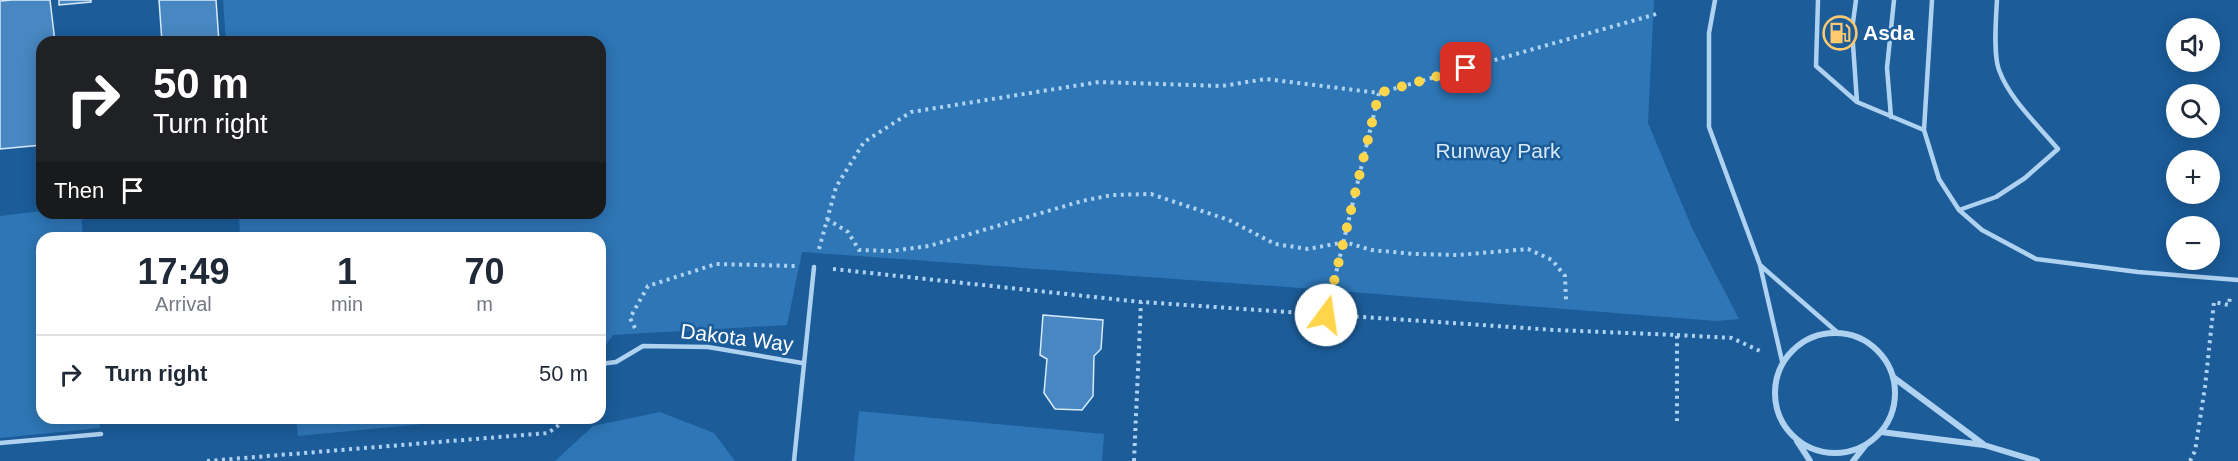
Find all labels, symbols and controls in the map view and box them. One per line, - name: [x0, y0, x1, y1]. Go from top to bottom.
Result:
- fuel station icon: Asda: [1822, 15, 1858, 51]
- map controls: [2166, 18, 2220, 270]
- button: sound: [2166, 18, 2220, 72]
- place label: Asda: [1863, 21, 1915, 44]
- pin: [1440, 42, 1491, 93]
- icon: arrive: [1449, 51, 1482, 84]
- icon: right: [54, 60, 132, 138]
- text: 50 m: [153, 60, 249, 107]
- button: search: [2166, 84, 2220, 138]
- text: Turn right: [153, 109, 268, 139]
- park label: Runway Park: [1436, 139, 1561, 162]
- button: +: [2166, 150, 2220, 204]
- icon: arrive: [116, 174, 149, 207]
- text: Then: [54, 178, 104, 203]
- button: −: [2166, 216, 2220, 270]
- text: 17:49: [137, 251, 229, 292]
- text: 1: [337, 251, 357, 292]
- text: 70: [465, 251, 505, 292]
- position arrow: [1294, 283, 1358, 347]
- text: Arrival: [155, 293, 212, 315]
- text: min: [331, 293, 363, 315]
- text: m: [476, 293, 493, 315]
- street label: Dakota Way: [679, 319, 795, 356]
- icon: right: [54, 358, 87, 391]
- text: Turn right: [105, 361, 207, 386]
- text: 50 m: [539, 361, 588, 386]

